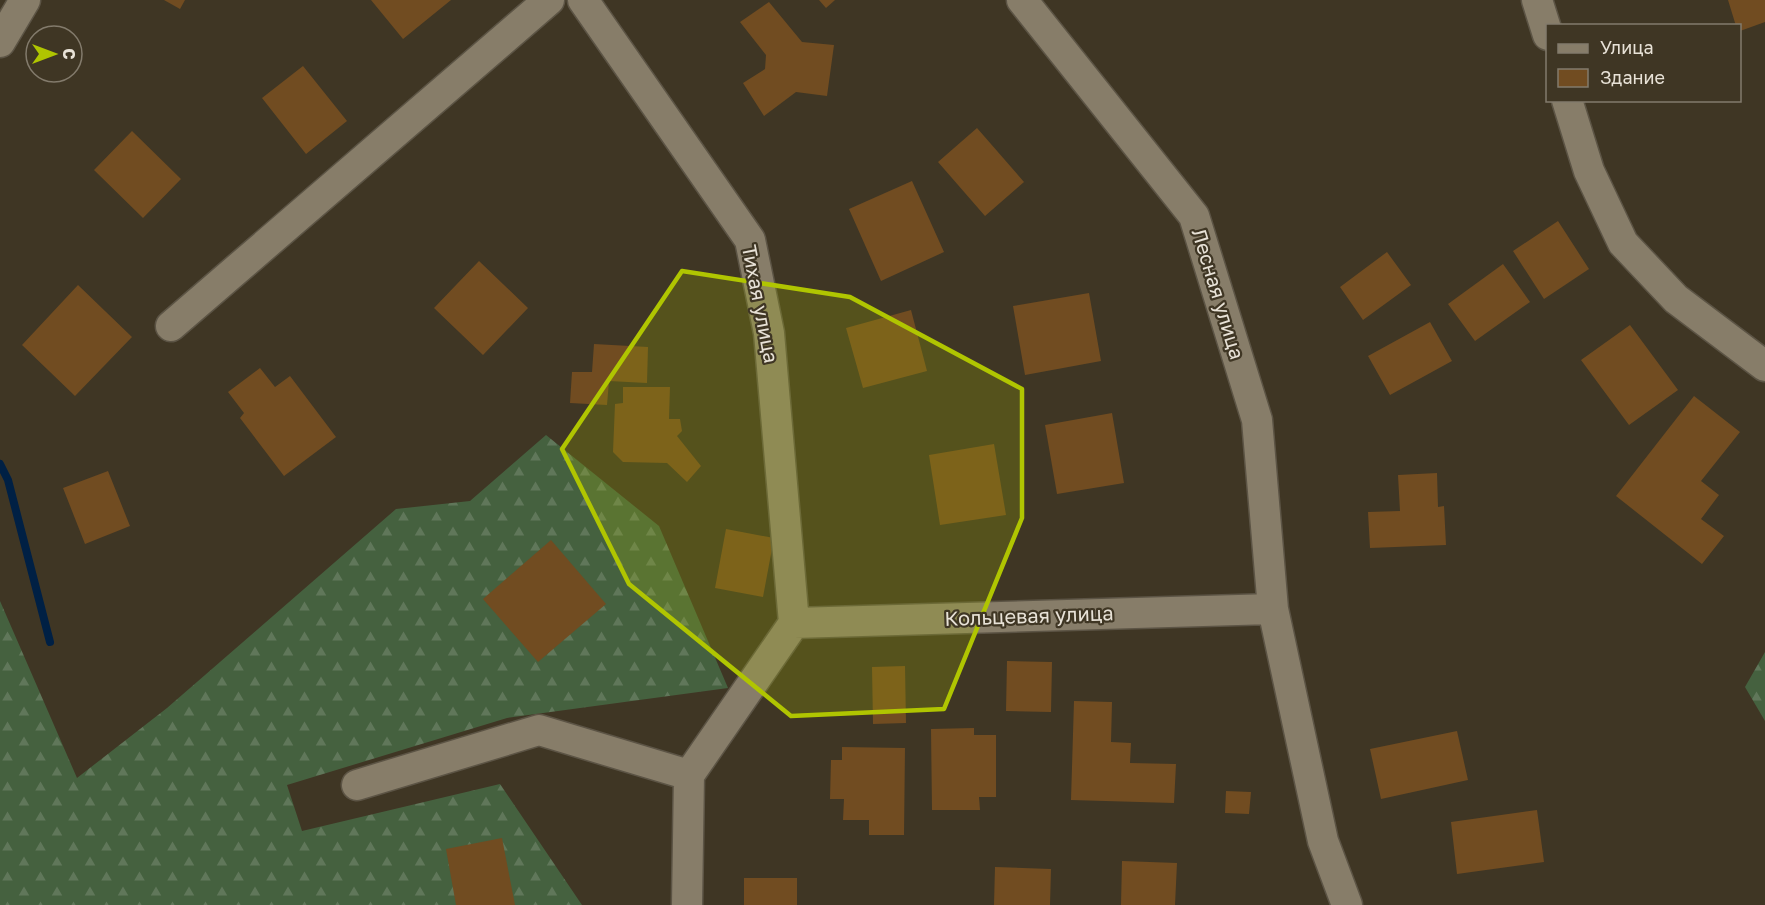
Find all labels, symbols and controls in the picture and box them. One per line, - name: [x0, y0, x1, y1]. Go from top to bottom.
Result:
- north arrow: [24, 24, 84, 84]
- legend: [1546, 24, 1741, 102]
- text: Улица: [1600, 36, 1654, 58]
- text: С: [59, 48, 79, 60]
- text: Здание: [1600, 66, 1665, 88]
- street label: Лесная улица: [1188, 225, 1250, 362]
- street label: Тихая улица: [738, 243, 784, 365]
- street label: Кольцевая улица: [944, 600, 1114, 630]

